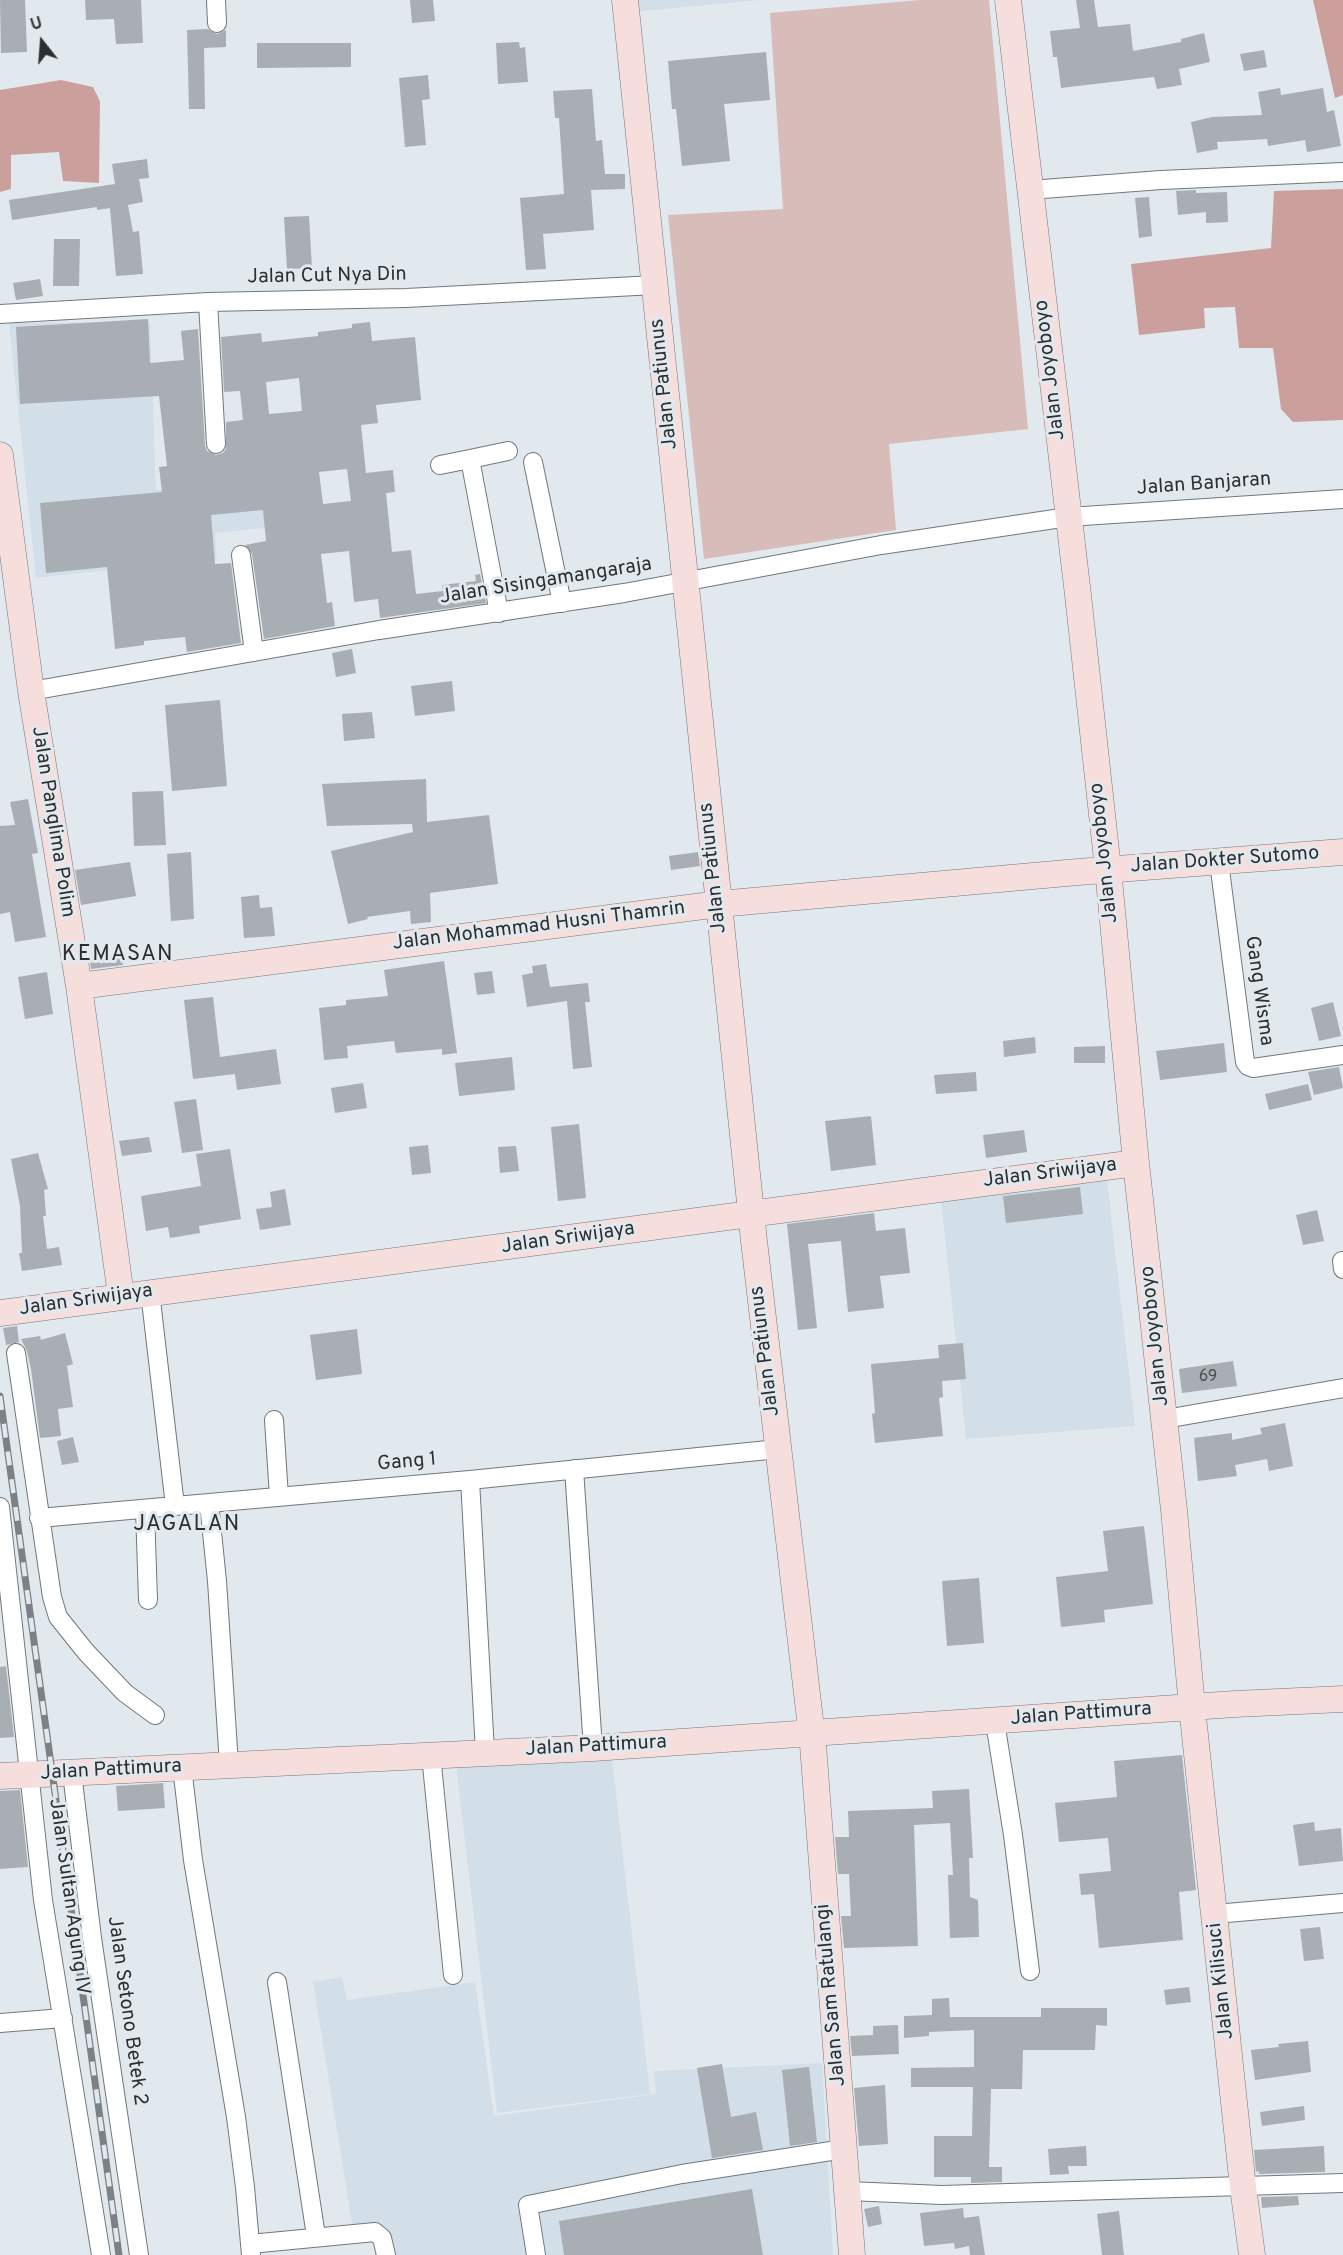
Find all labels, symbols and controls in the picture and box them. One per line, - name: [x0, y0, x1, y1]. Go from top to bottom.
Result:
- north arrow: [12, 12, 72, 72]
- text: U: [28, 14, 45, 36]
- street label: Jalan Cut Nya Din: [247, 264, 407, 290]
- street label: Jalan Joyoboyo: [1030, 298, 1072, 442]
- street label: Jalan Patiunus: [646, 317, 684, 451]
- street label: Jalan Banjaran: [1136, 468, 1272, 502]
- street label: Jalan Sisingamangaraja: [438, 553, 654, 611]
- street label: Jalan Panglima Polim: [25, 725, 79, 919]
- street label: Jalan Joyoboyo: [1086, 781, 1124, 925]
- street label: Jalan Patiunus: [695, 801, 733, 935]
- street label: Jalan Dokter Sutomo: [1130, 842, 1320, 880]
- street label: Jalan Mohammad Husni Thamrin: [391, 897, 687, 957]
- street label: Gang Wisma: [1238, 934, 1278, 1048]
- district label: KEMASAN: [62, 943, 174, 969]
- street label: Jalan Sriwijaya: [982, 1154, 1118, 1194]
- street label: Jalan Sriwijaya: [500, 1218, 636, 1260]
- street label: Jalan Joyoboyo: [1137, 1264, 1175, 1408]
- street label: Jalan Sriwijaya: [18, 1280, 154, 1322]
- street label: Jalan Patiunus: [746, 1284, 786, 1418]
- house number: 69: [1199, 1368, 1217, 1388]
- street label: Gang 1: [376, 1448, 438, 1478]
- district label: JAGALAN: [133, 1513, 241, 1539]
- street label: Jalan Pattimura: [1010, 1698, 1152, 1732]
- street label: Jalan Pattimura: [525, 1731, 667, 1763]
- street label: Jalan Pattimura: [40, 1755, 182, 1787]
- street label: Jalan Sultan Agung IV: [42, 1797, 94, 1997]
- street label: Jalan Sam Ratulangi: [812, 1903, 852, 2087]
- street label: Jalan Setono Betek 2: [101, 1915, 151, 2107]
- street label: Jalan Kilisuci: [1204, 1921, 1240, 2041]

